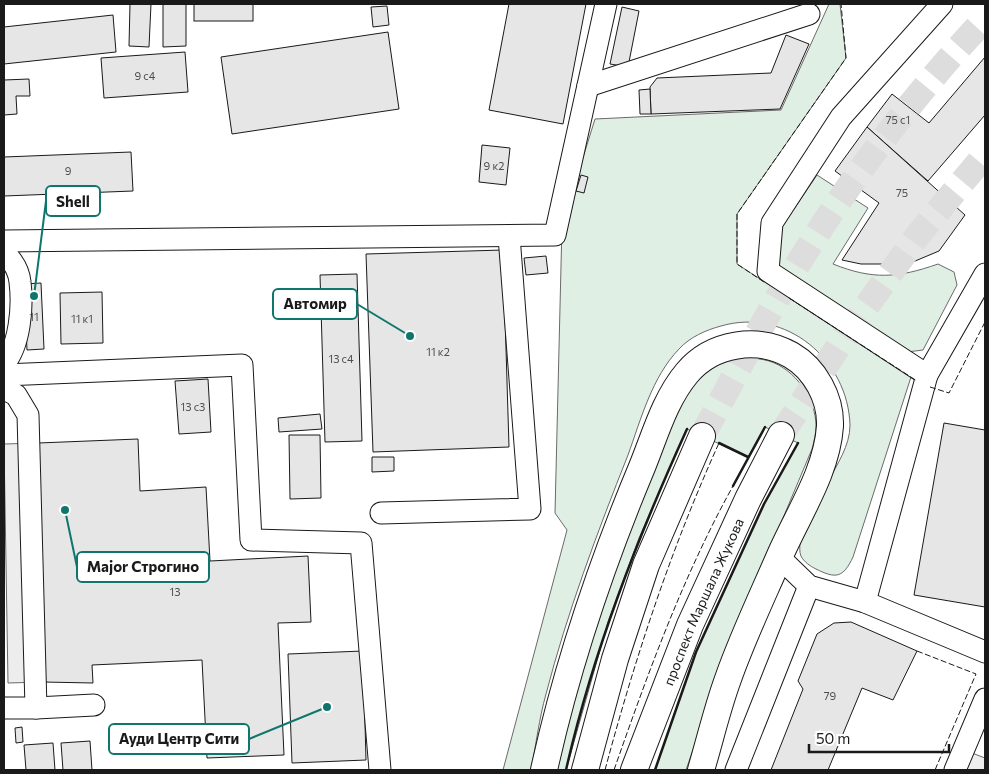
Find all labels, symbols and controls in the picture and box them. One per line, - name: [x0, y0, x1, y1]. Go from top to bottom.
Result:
- house number: 9 с4: [135, 69, 156, 82]
- house number: 75 с1: [886, 113, 910, 126]
- house number: 9 к2: [484, 159, 504, 172]
- house number: 9: [65, 164, 72, 177]
- callout: Shell: [46, 186, 100, 216]
- house number: 75: [896, 186, 908, 199]
- text: Shell: [56, 192, 90, 210]
- callout: Автомир: [273, 289, 357, 319]
- text: Автомир: [283, 294, 347, 312]
- house number: 11: [29, 310, 39, 323]
- house number: 11 к1: [71, 312, 93, 325]
- house number: 11 к2: [426, 345, 450, 358]
- house number: 13 с4: [328, 352, 354, 365]
- house number: 13 с3: [181, 400, 205, 413]
- street label: проспект Маршала Жукова: [659, 515, 747, 688]
- callout: Major Строгино: [77, 552, 209, 582]
- text: Major Строгино: [87, 557, 199, 575]
- house number: 13: [170, 585, 180, 598]
- house number: 79: [824, 689, 837, 702]
- scale bar: [809, 722, 949, 754]
- callout: Ауди Центр Сити: [109, 724, 249, 754]
- text: Ауди Центр Сити: [119, 729, 239, 747]
- text: 50 m: [816, 729, 850, 747]

